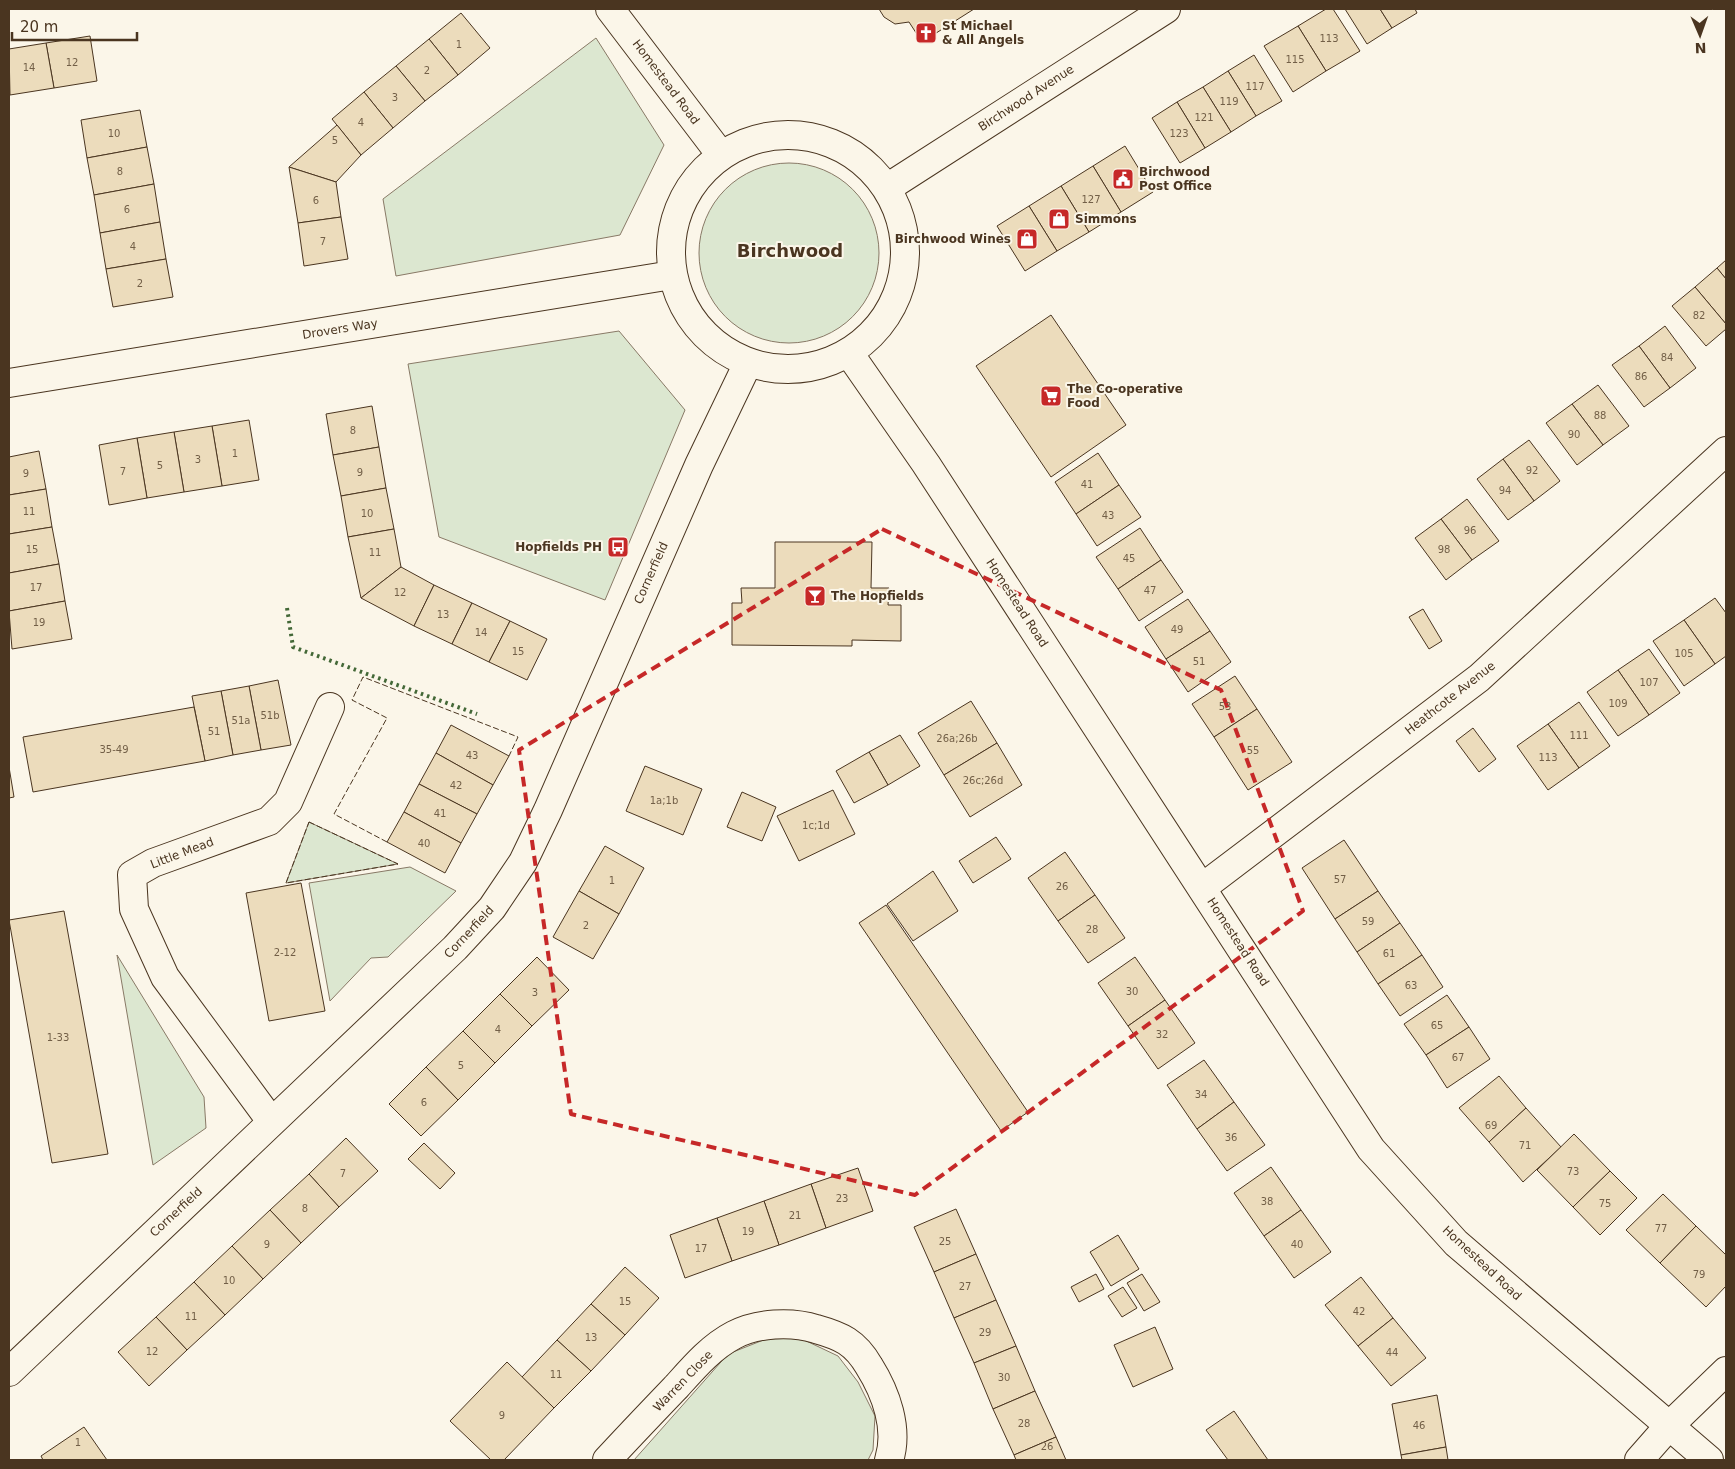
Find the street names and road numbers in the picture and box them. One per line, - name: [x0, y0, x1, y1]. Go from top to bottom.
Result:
- street label: Homestead Road: [630, 37, 702, 127]
- street label: Birchwood Avenue: [976, 62, 1076, 134]
- street label: Drovers Way: [301, 316, 379, 342]
- street label: Cornerfield: [631, 540, 671, 606]
- street label: Homestead Road: [983, 556, 1051, 650]
- street label: Heathcote Avenue: [1402, 658, 1498, 738]
- street label: Little Mead: [148, 835, 216, 871]
- street label: Homestead Road: [1204, 895, 1272, 989]
- street label: Cornerfield: [441, 903, 497, 961]
- street label: Cornerfield: [147, 1184, 205, 1240]
- street label: Homestead Road: [1440, 1223, 1524, 1303]
- street label: Warren Close: [650, 1348, 716, 1414]

